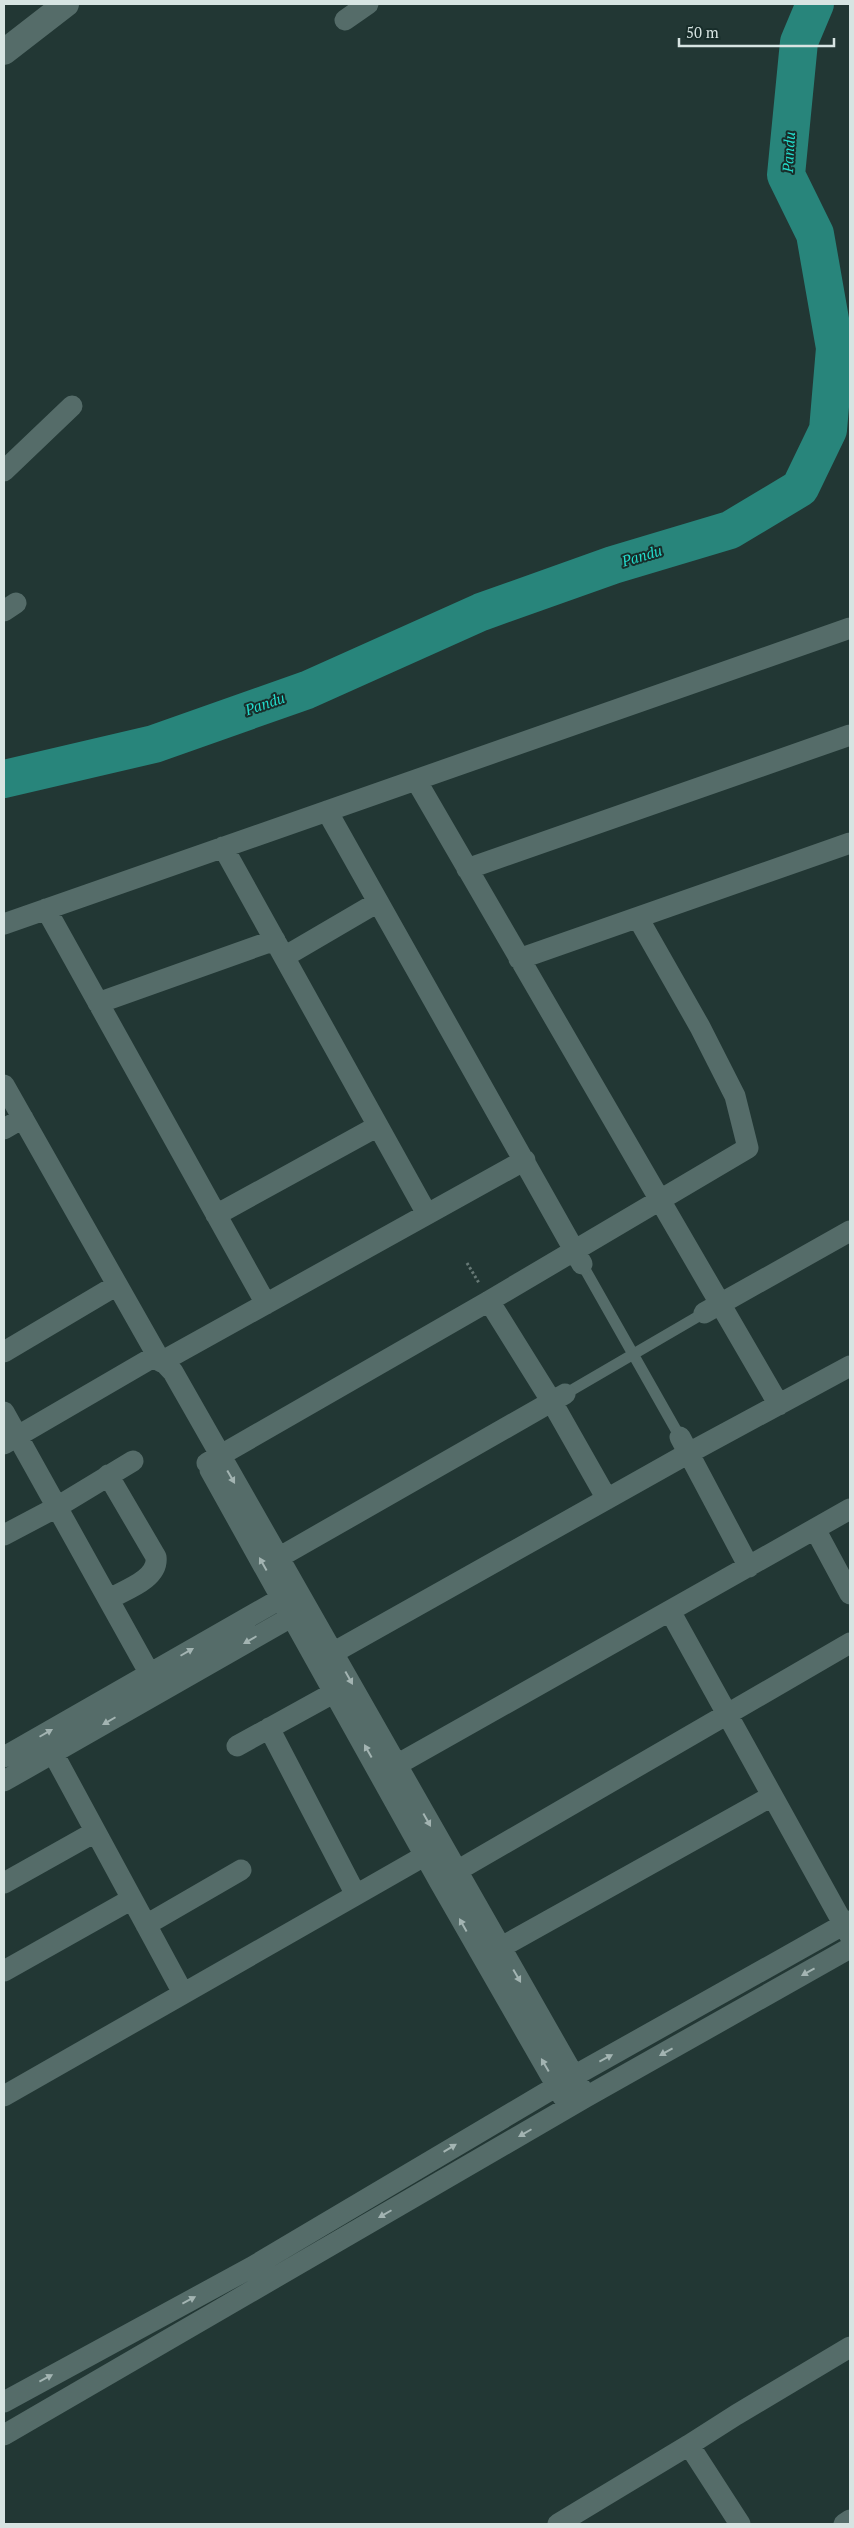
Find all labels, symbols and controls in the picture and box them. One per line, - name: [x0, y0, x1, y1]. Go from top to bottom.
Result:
- scale bar: [679, 15, 834, 47]
- text: 50 m: [686, 22, 719, 42]
- water label: Pandu: [777, 131, 799, 174]
- water label: Pandu: [618, 539, 664, 571]
- water label: Pandu: [241, 687, 287, 720]
- one-way arrow: [227, 1471, 236, 1484]
- one-way arrow: [259, 1557, 267, 1571]
- one-way arrow: [244, 1636, 257, 1645]
- one-way arrow: [181, 1648, 194, 1657]
- one-way arrow: [344, 1671, 353, 1685]
- one-way arrow: [102, 1717, 117, 1725]
- one-way arrow: [40, 1728, 53, 1737]
- one-way arrow: [364, 1745, 373, 1758]
- one-way arrow: [423, 1813, 431, 1828]
- one-way arrow: [459, 1918, 468, 1931]
- one-way arrow: [800, 1968, 815, 1976]
- one-way arrow: [513, 1969, 521, 1984]
- one-way arrow: [659, 2048, 674, 2056]
- one-way arrow: [599, 2054, 613, 2063]
- one-way arrow: [540, 2059, 549, 2072]
- one-way arrow: [519, 2128, 532, 2137]
- one-way arrow: [444, 2144, 457, 2153]
- one-way arrow: [378, 2210, 391, 2219]
- one-way arrow: [181, 2296, 196, 2304]
- one-way arrow: [40, 2374, 53, 2383]

